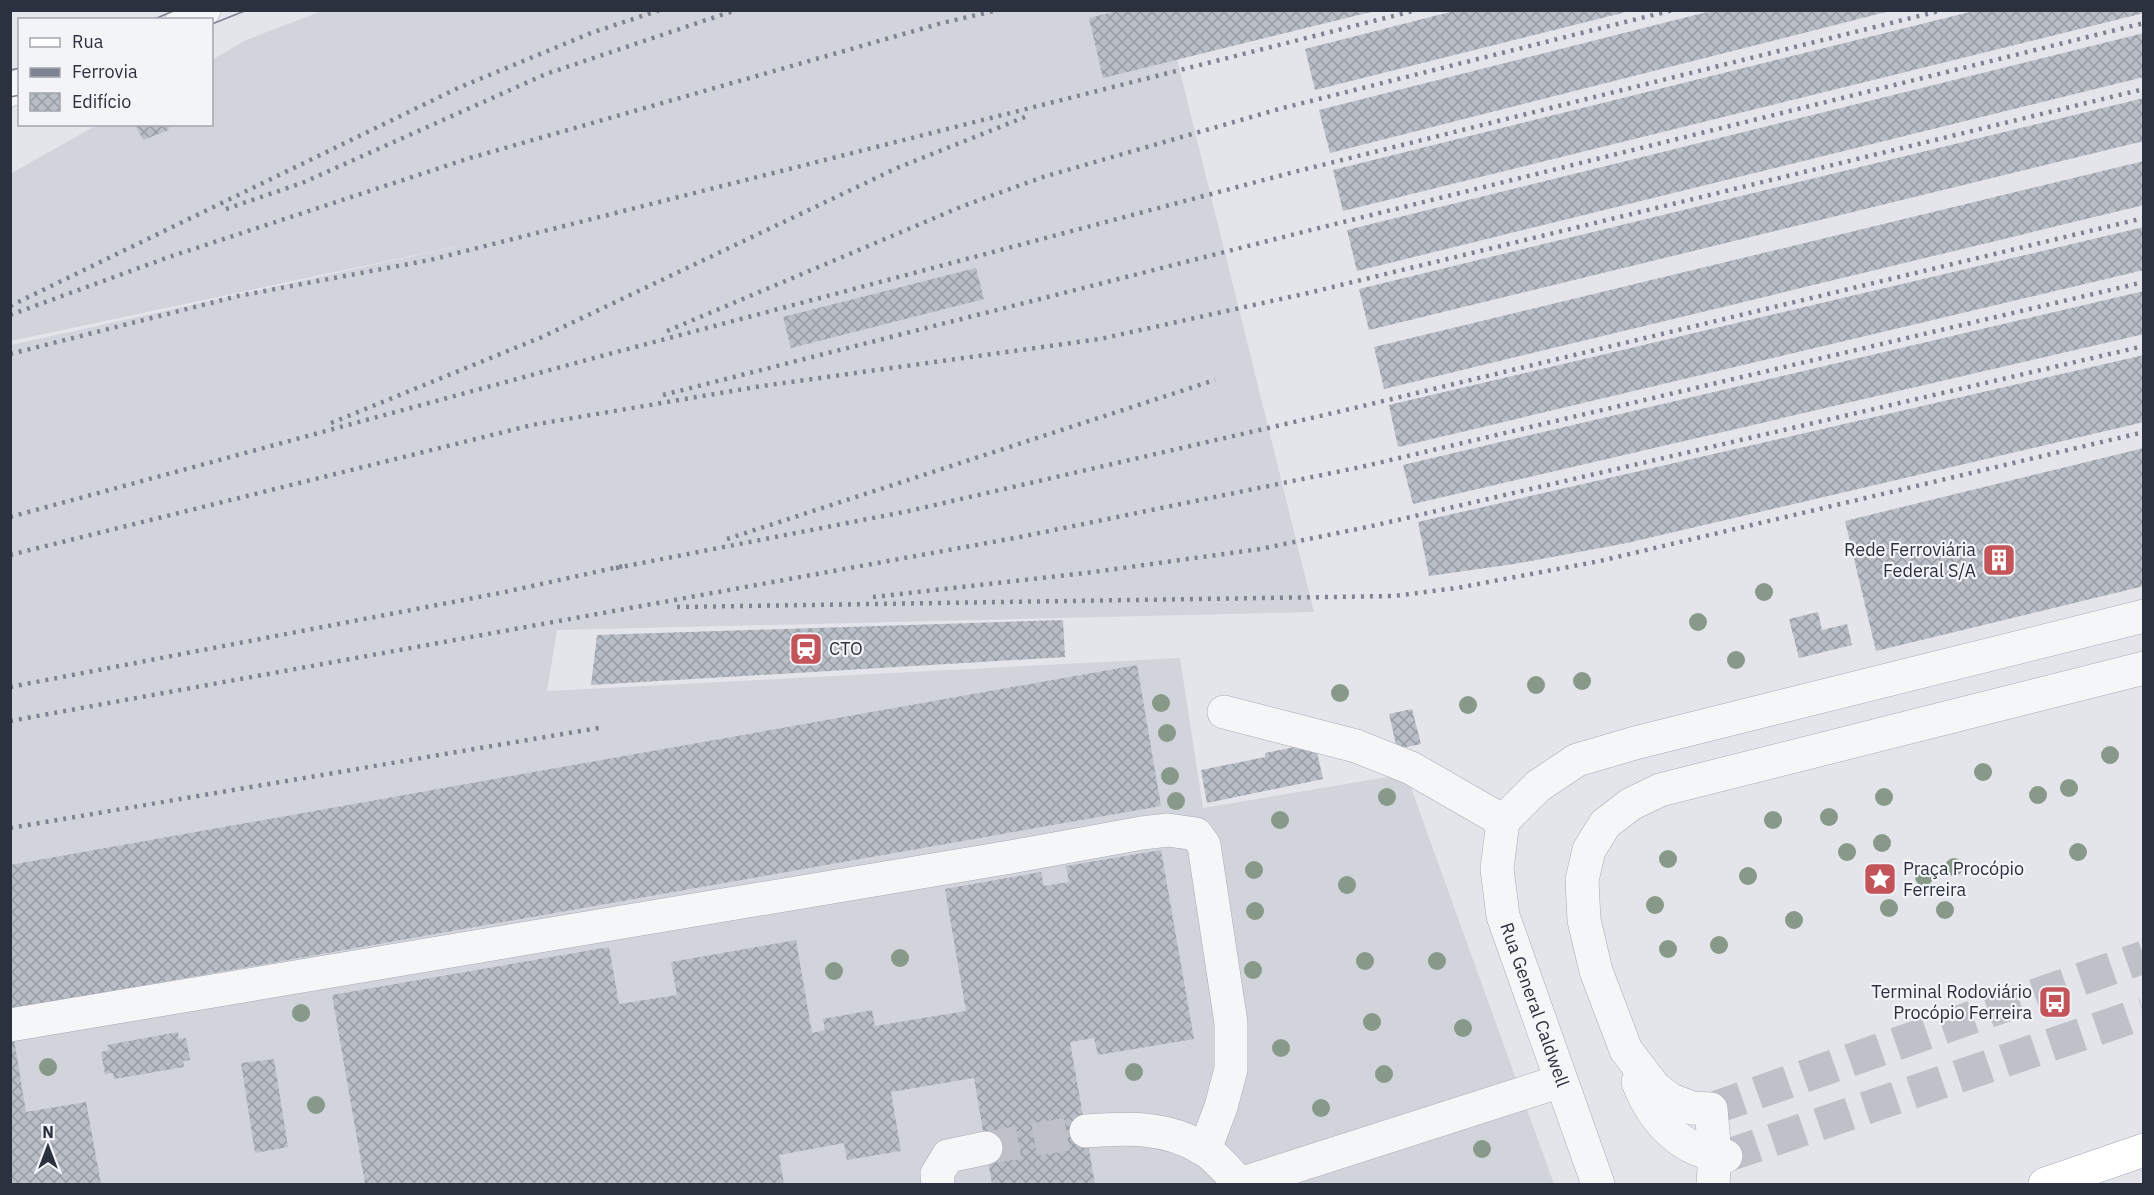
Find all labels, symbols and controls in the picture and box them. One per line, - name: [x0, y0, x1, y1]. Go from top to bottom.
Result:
- legend: [18, 18, 213, 126]
- text: Rua: [72, 30, 104, 53]
- text: Ferrovia: [72, 60, 138, 83]
- text: Edifício: [72, 90, 131, 113]
- place label: Rede Ferroviária Federal S/A: [1844, 538, 1976, 582]
- building icon: Rede Ferroviária Federal S/A: [1981, 542, 2017, 578]
- station icon: CTO: [788, 631, 824, 667]
- place label: CTO: [829, 637, 863, 660]
- place label: Praça Procópio Ferreira: [1903, 857, 2024, 901]
- place icon: Praça Procópio Ferreira: [1862, 861, 1898, 897]
- street label: Rua General Caldwell: [1495, 919, 1575, 1090]
- place label: Terminal Rodoviário Procópio Ferreira: [1871, 980, 2032, 1024]
- bus stop icon: Terminal Rodoviário Procópio Ferreira: [2037, 984, 2073, 1020]
- north arrow: [18, 1117, 78, 1177]
- text: N: [42, 1122, 54, 1142]

